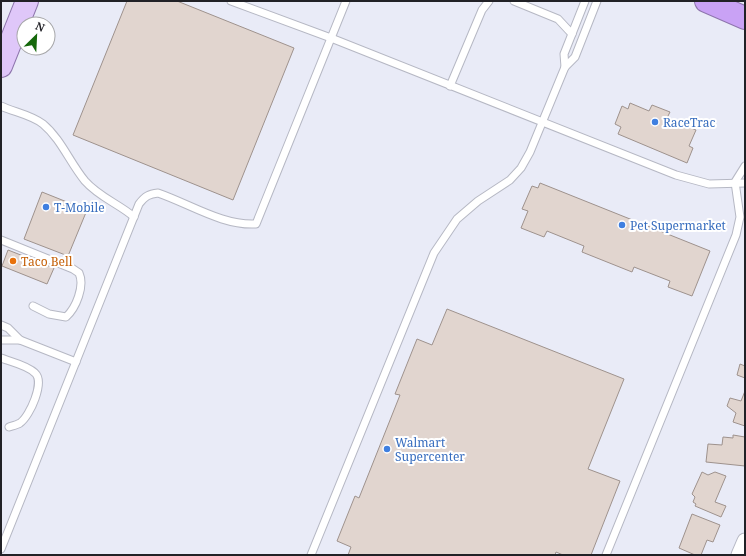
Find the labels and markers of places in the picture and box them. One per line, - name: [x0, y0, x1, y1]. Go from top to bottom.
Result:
- place label: RaceTrac: [663, 114, 715, 131]
- marker: RaceTrac: [650, 117, 660, 127]
- place label: T-Mobile: [54, 199, 105, 216]
- marker: T-Mobile: [41, 202, 51, 212]
- place label: Pet Supermarket: [630, 217, 726, 234]
- marker: Pet Supermarket: [617, 220, 627, 230]
- place label: Taco Bell: [21, 253, 73, 270]
- marker: Taco Bell: [8, 256, 18, 266]
- place label: Walmart Supercenter: [395, 434, 465, 465]
- marker: Walmart Supercenter: [382, 444, 392, 454]

